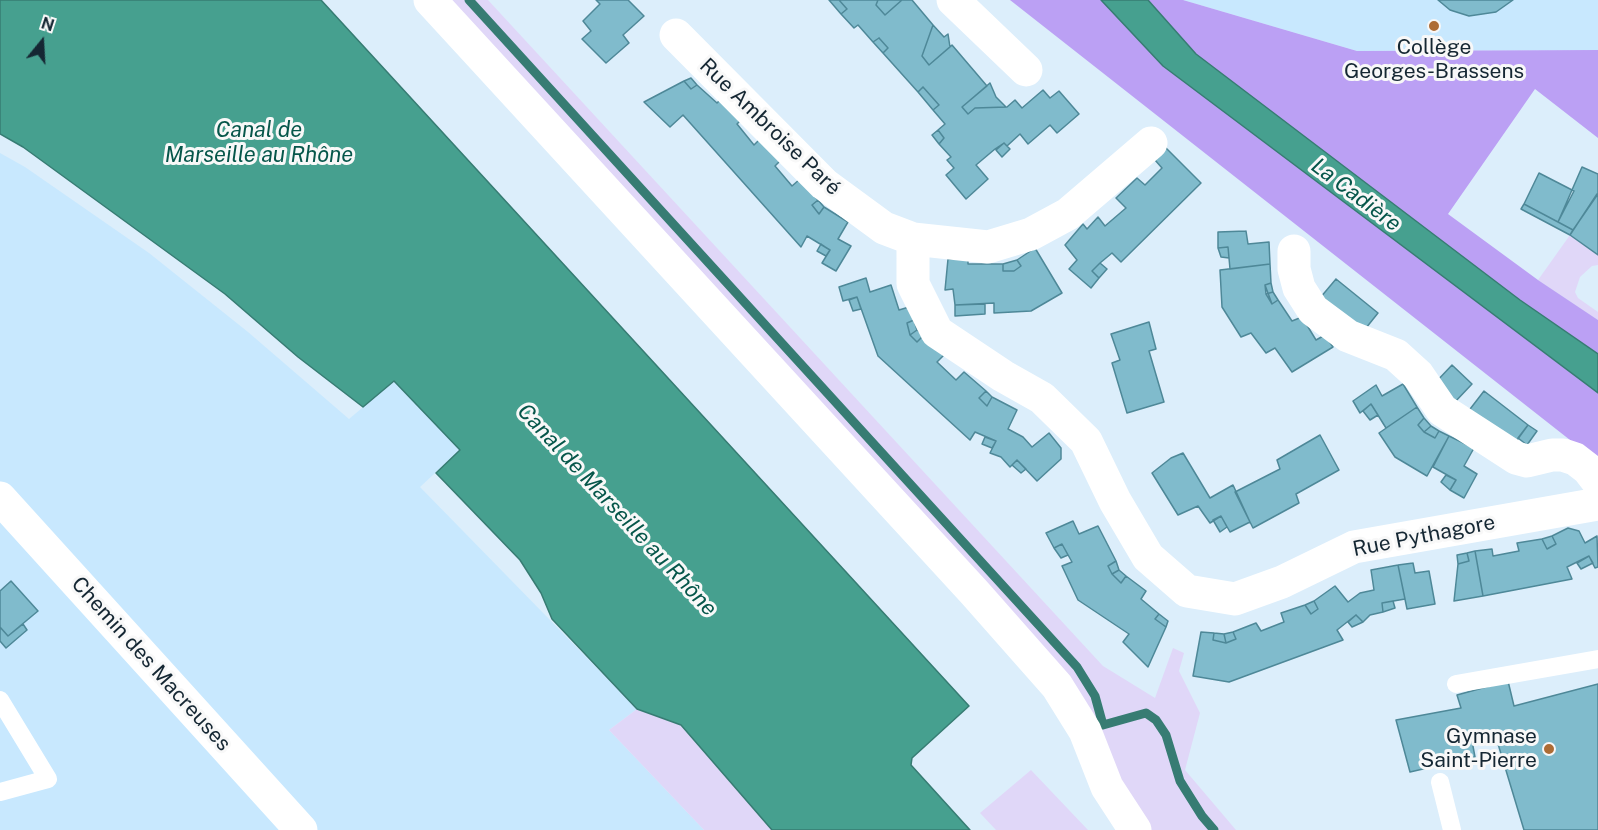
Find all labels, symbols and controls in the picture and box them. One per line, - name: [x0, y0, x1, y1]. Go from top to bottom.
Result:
- north arrow: [12, 12, 72, 72]
- text: N: [39, 13, 57, 35]
- marker: Collège Georges-Brassens: [1427, 19, 1441, 33]
- place label: Collège Georges-Brassens: [1344, 35, 1524, 85]
- street label: Rue Ambroise Paré: [694, 53, 846, 201]
- water label: Canal de Marseille au Rhône: [165, 117, 353, 168]
- water label: La Cadière: [1306, 153, 1406, 237]
- water label: Canal de Marseille au Rhône: [512, 398, 722, 622]
- street label: Rue Pythagore: [1351, 510, 1497, 562]
- street label: Chemin des Macreuses: [66, 572, 236, 756]
- place label: Gymnase Saint-Pierre: [1420, 724, 1537, 774]
- marker: Gymnase Saint-Pierre: [1542, 742, 1556, 756]

